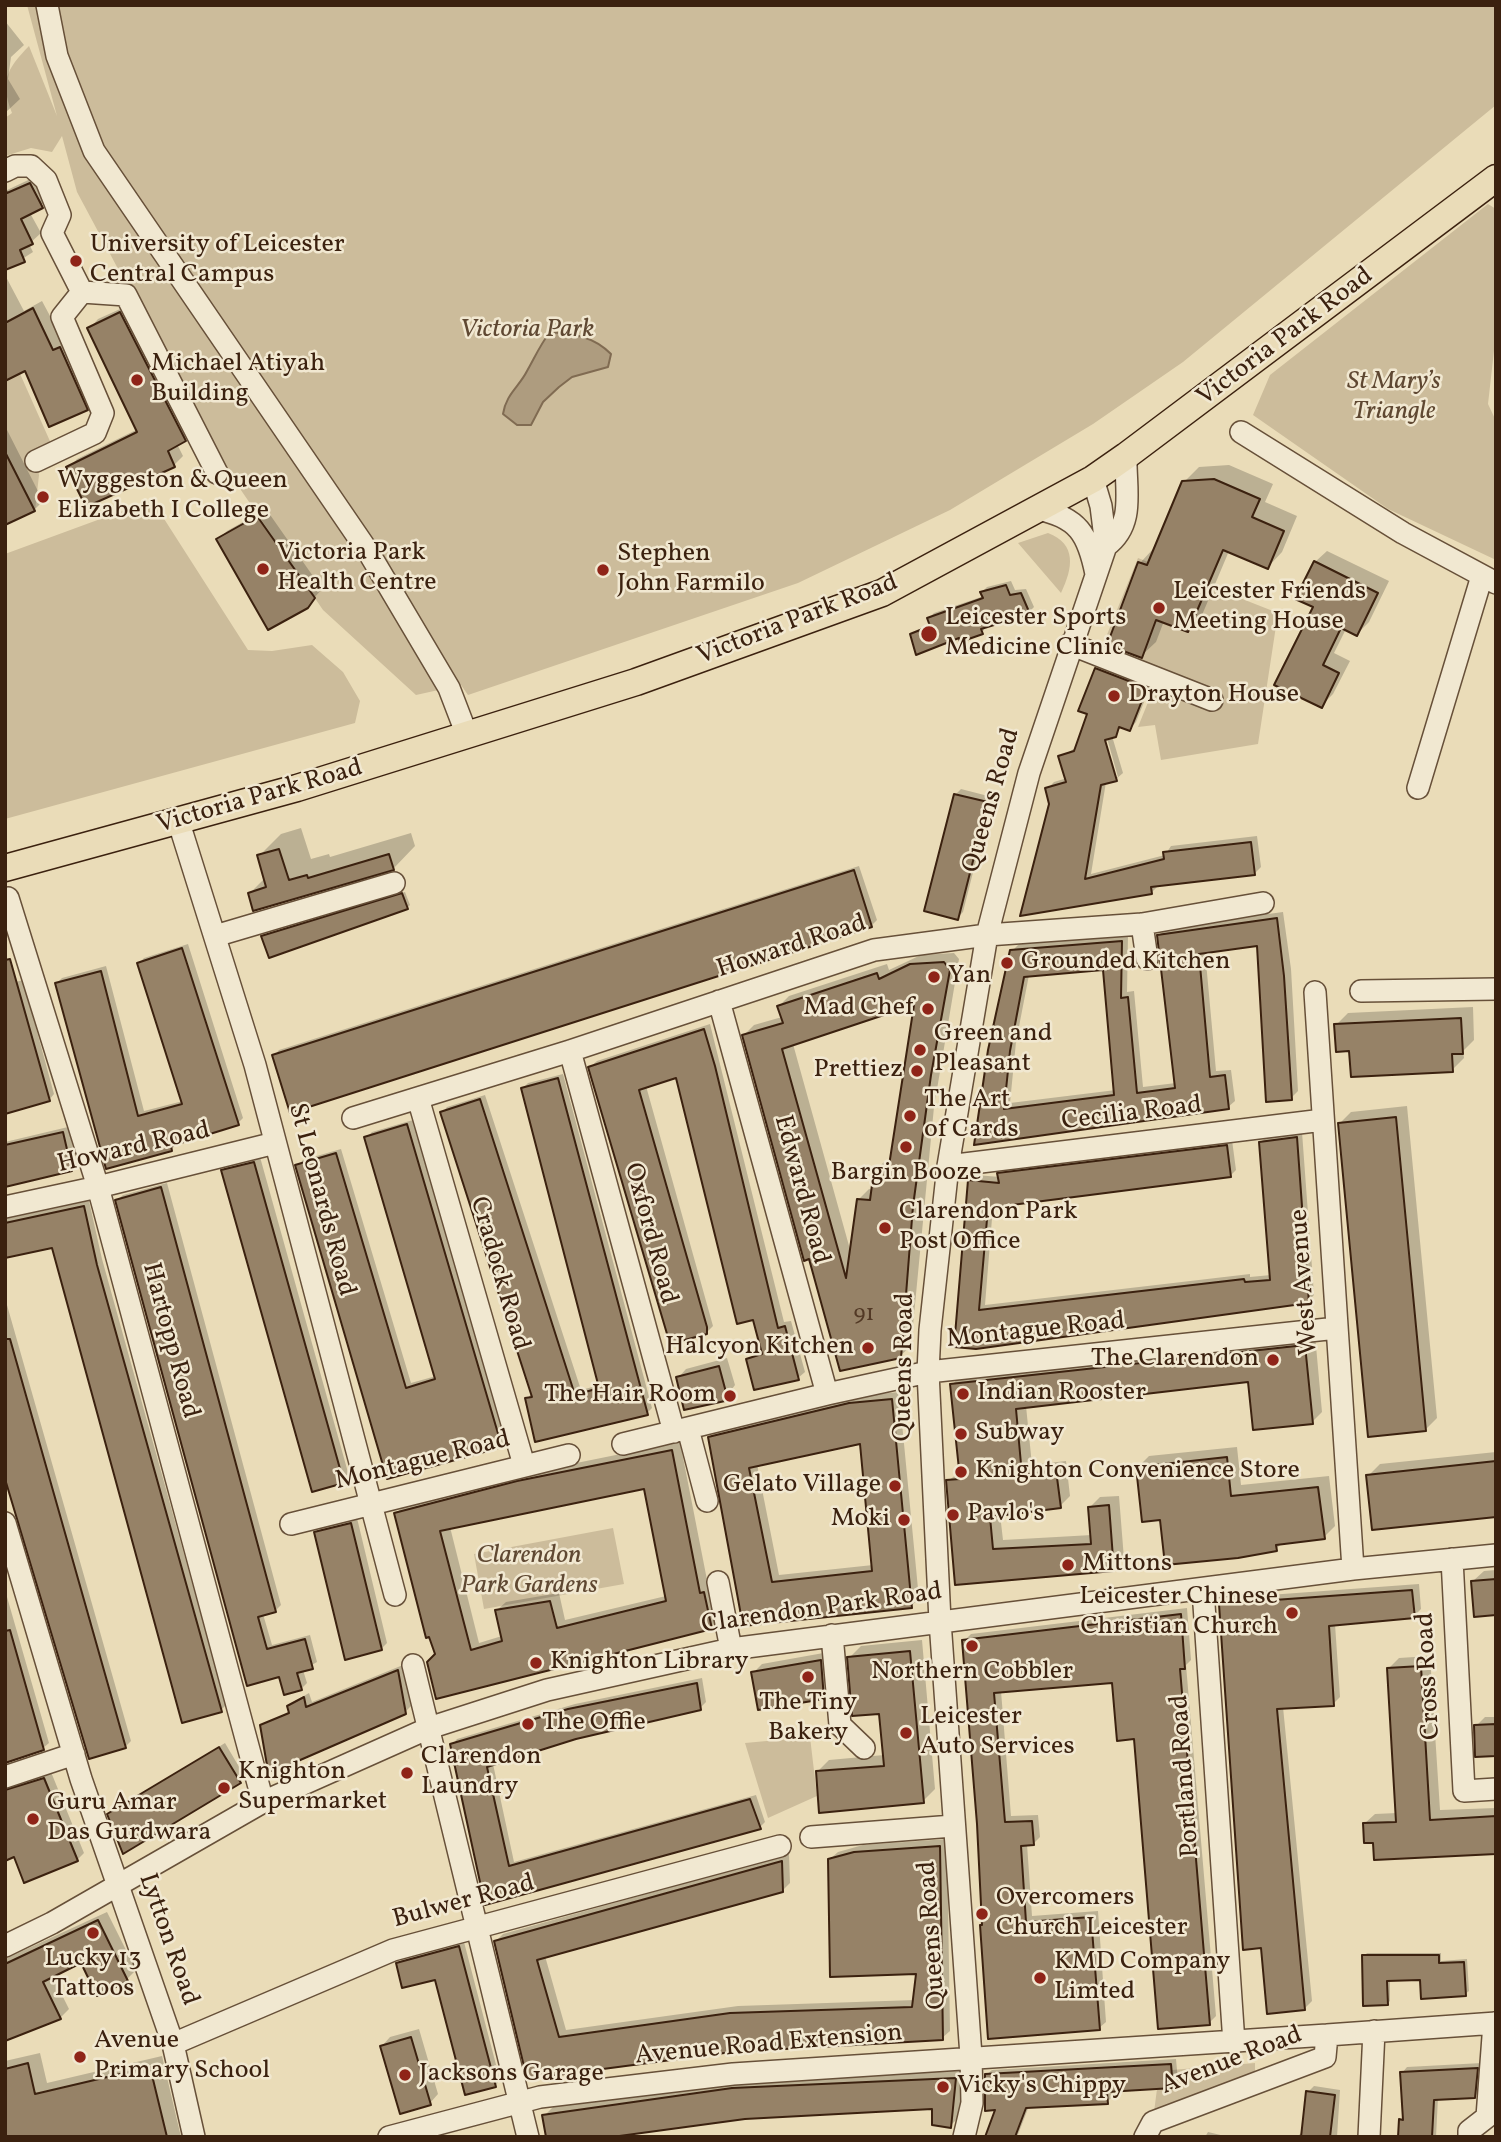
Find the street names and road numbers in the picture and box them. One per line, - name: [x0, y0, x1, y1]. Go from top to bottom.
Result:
- street label: Victoria Park Road: [1192, 262, 1380, 414]
- street label: Victoria Park Road: [693, 568, 903, 674]
- street label: Queens Road: [957, 725, 1029, 877]
- street label: Victoria Park Road: [154, 754, 366, 842]
- street label: Howard Road: [713, 909, 871, 987]
- street label: Cecilia Road: [1060, 1091, 1204, 1139]
- street label: St Leonards Road: [279, 1100, 361, 1300]
- street label: Edward Road: [765, 1112, 835, 1268]
- street label: Howard Road: [55, 1116, 213, 1182]
- street label: Oxford Road: [615, 1160, 683, 1308]
- street label: Cradock Road: [461, 1194, 535, 1354]
- street label: West Avenue: [1285, 1208, 1327, 1356]
- street label: Hartopp Road: [133, 1260, 205, 1422]
- street label: Queens Road: [889, 1292, 923, 1442]
- street label: Montague Road: [945, 1307, 1127, 1357]
- street label: Montague Road: [332, 1425, 514, 1499]
- street label: Clarendon Park Road: [700, 1578, 944, 1642]
- street label: Cross Road: [1411, 1611, 1449, 1741]
- street label: Portland Road: [1166, 1693, 1208, 1859]
- street label: Queens Road: [913, 1860, 955, 2010]
- street label: Bulwer Road: [390, 1869, 538, 1937]
- street label: Lytton Road: [130, 1870, 204, 2010]
- street label: Avenue Road Extension: [634, 2019, 904, 2073]
- street label: Avenue Road: [1157, 2021, 1307, 2103]

